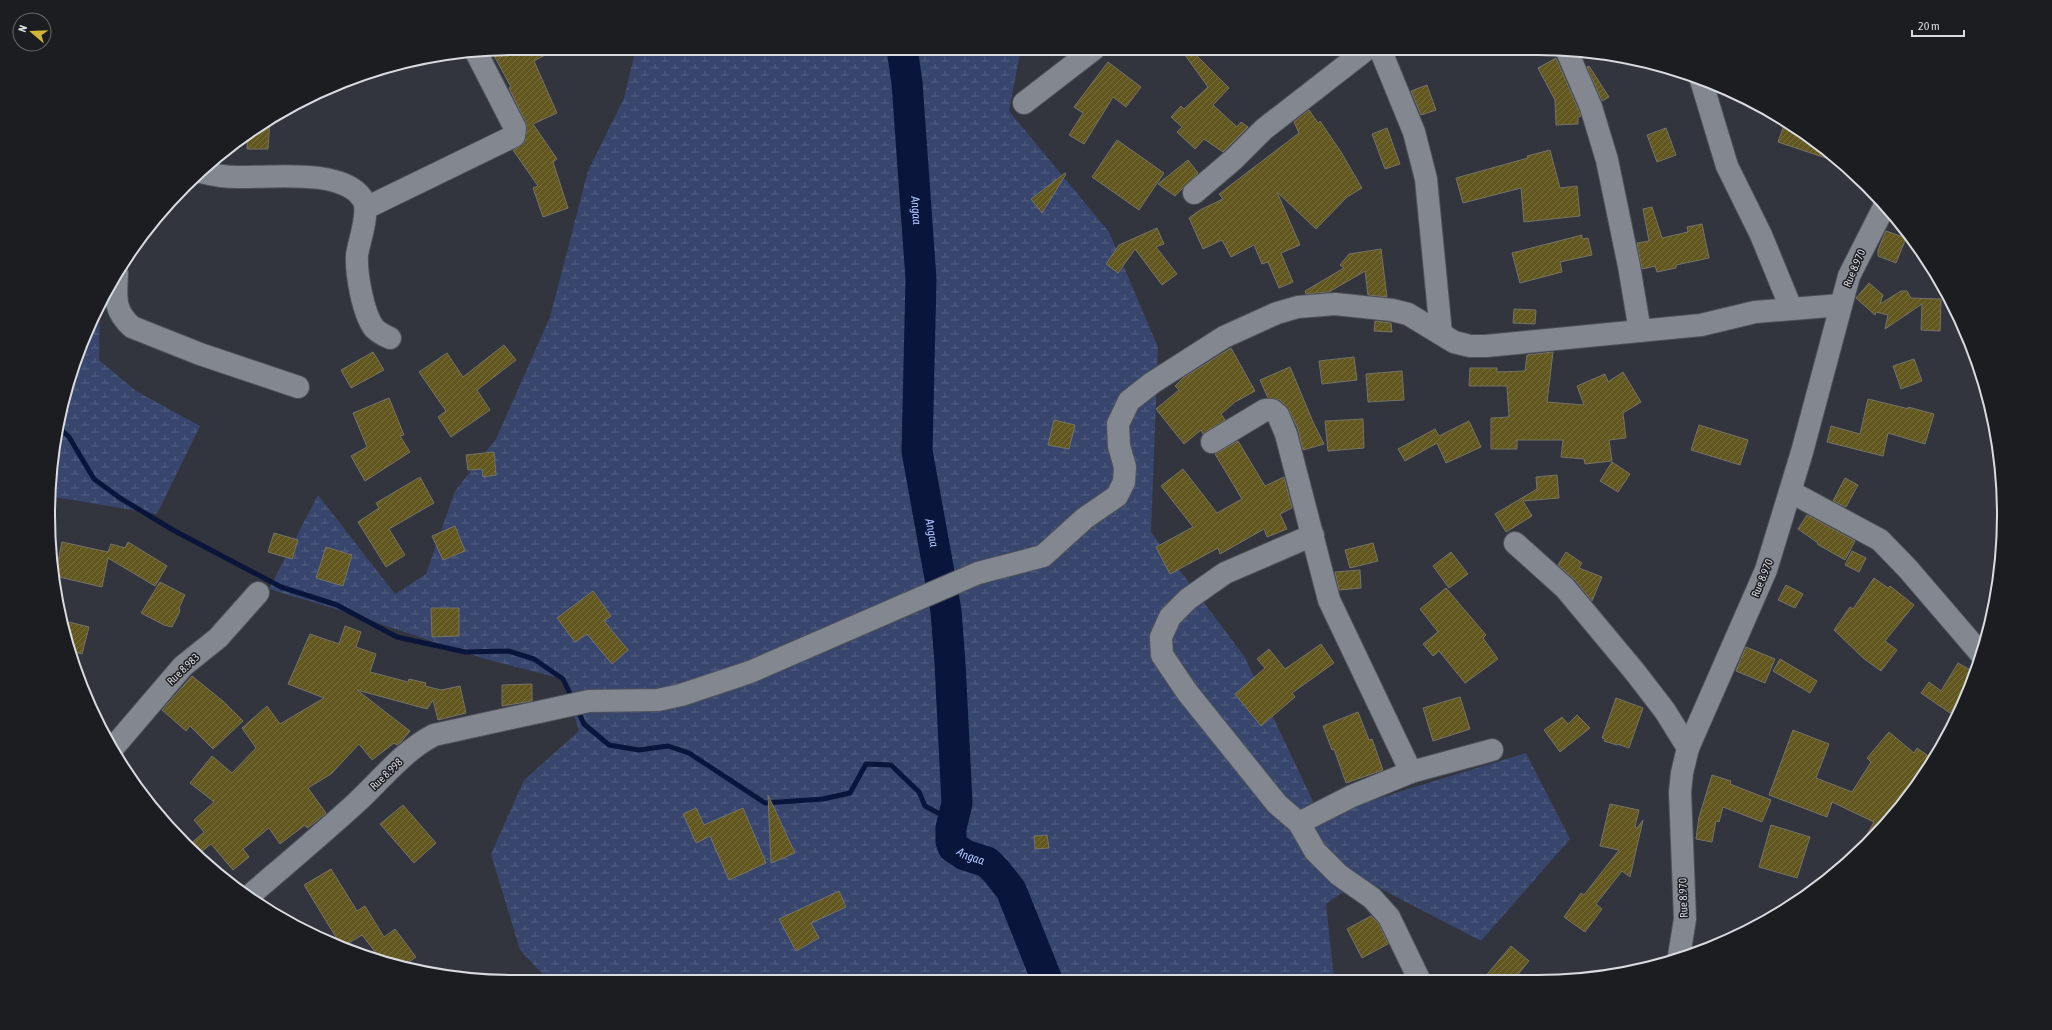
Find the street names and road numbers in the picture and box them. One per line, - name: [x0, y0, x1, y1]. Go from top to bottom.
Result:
- street label: Rue 8.970: [1841, 247, 1867, 289]
- street label: Rue 8.970: [1749, 557, 1775, 599]
- street label: Rue 8.983: [164, 651, 202, 687]
- street label: Rue 8.998: [367, 756, 405, 792]
- street label: Rue 8.970: [1676, 878, 1690, 918]

